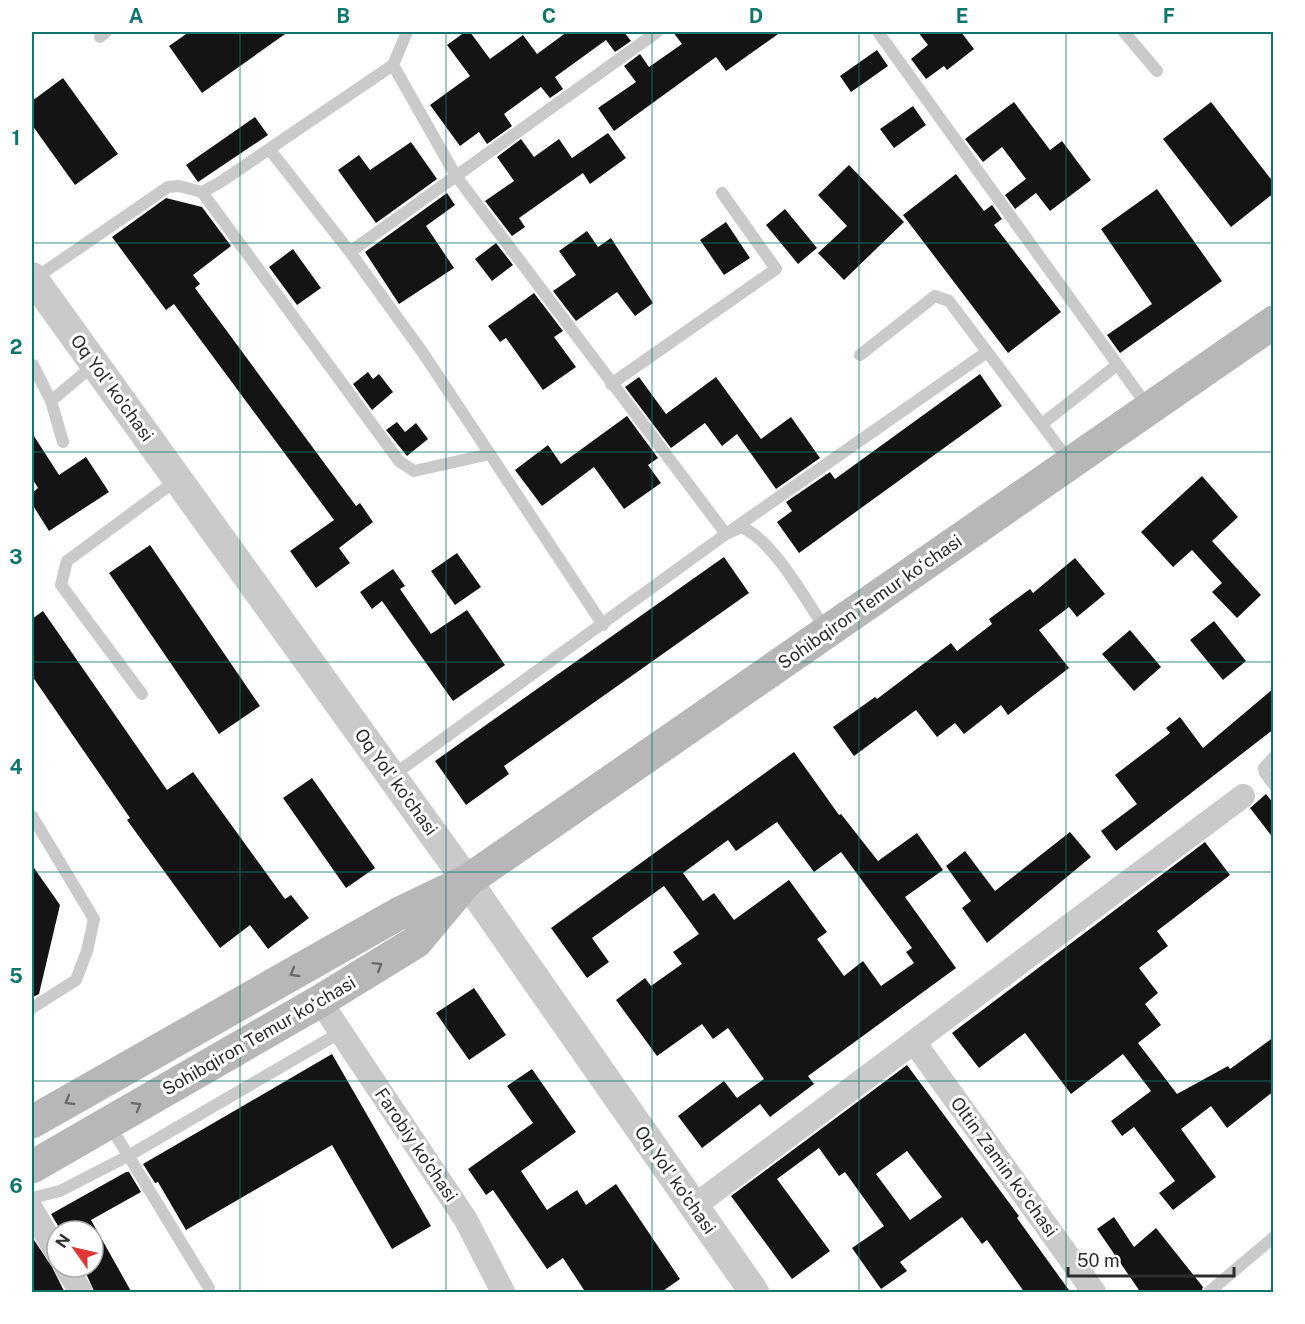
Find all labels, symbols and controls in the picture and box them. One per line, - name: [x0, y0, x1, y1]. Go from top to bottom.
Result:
- text: A: [129, 4, 143, 28]
- text: B: [336, 4, 350, 28]
- text: C: [542, 4, 556, 28]
- text: D: [749, 4, 763, 28]
- text: E: [956, 4, 968, 28]
- text: F: [1163, 4, 1175, 28]
- text: 1: [12, 126, 20, 150]
- street label: Oq Yol' ko'chasi: [67, 330, 158, 445]
- text: 2: [10, 335, 22, 359]
- street label: Sohibqiron Temur koʻchasi: [774, 530, 966, 673]
- text: 3: [9, 545, 23, 569]
- street label: Oq Yol' ko'chasi: [351, 724, 442, 839]
- text: 4: [9, 755, 23, 779]
- one-way arrow: [372, 961, 382, 973]
- text: 5: [9, 964, 23, 988]
- one-way arrow: [290, 966, 300, 978]
- street label: Sohibqiron Temur koʻchasi: [158, 972, 359, 1100]
- street label: Farobiy ko'chasi: [371, 1084, 462, 1205]
- street label: Oltin Zamin koʻchasi: [947, 1093, 1062, 1241]
- one-way arrow: [65, 1094, 75, 1105]
- one-way arrow: [131, 1102, 141, 1114]
- street label: Oq Yol' ko'chasi: [630, 1122, 720, 1238]
- text: 6: [9, 1174, 23, 1198]
- north arrow: [45, 1219, 105, 1279]
- text: N: [52, 1230, 74, 1251]
- scale bar: [1068, 1240, 1234, 1278]
- text: 50 m: [1077, 1250, 1120, 1271]

